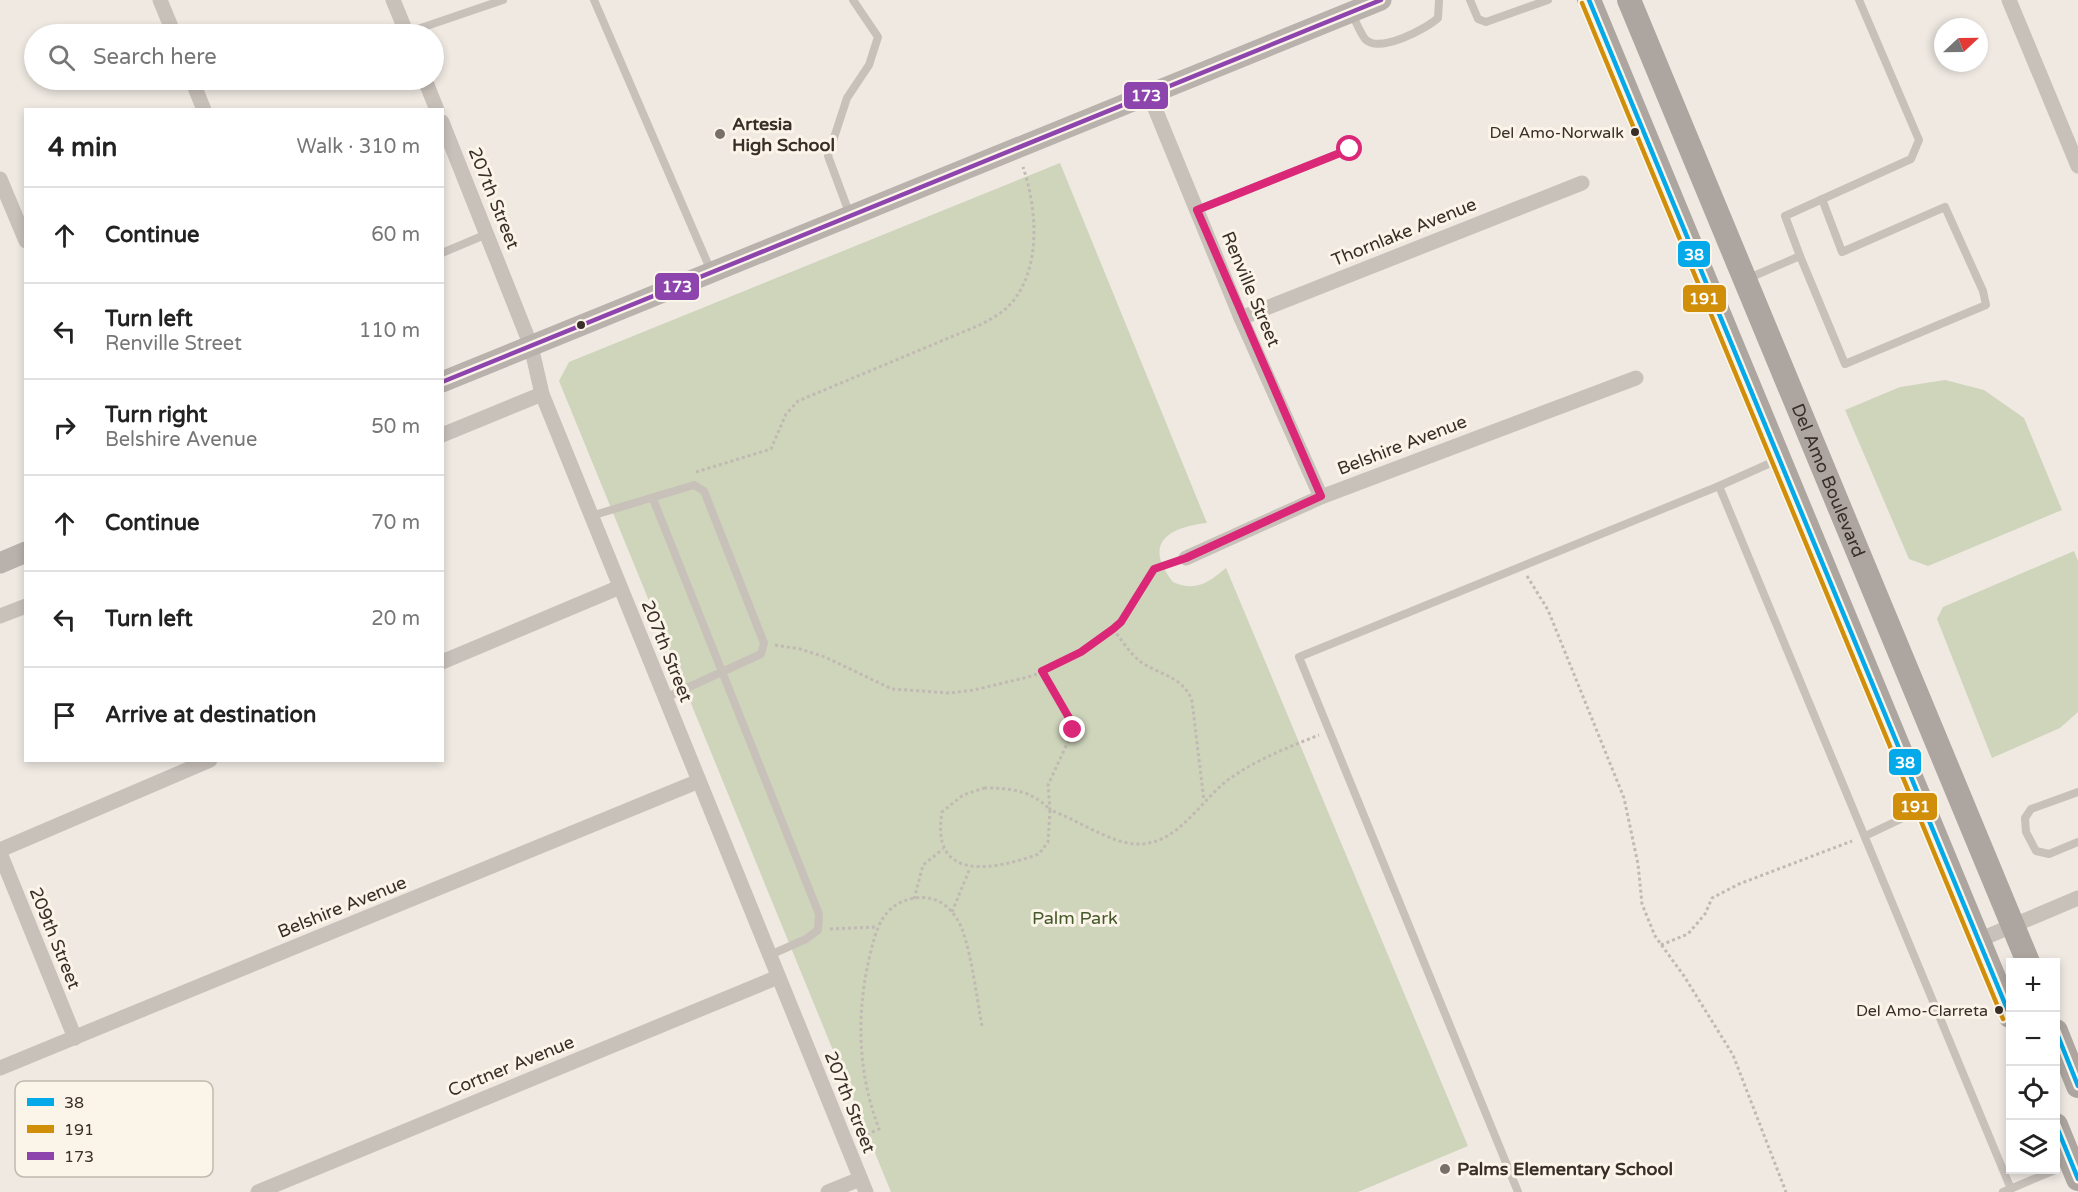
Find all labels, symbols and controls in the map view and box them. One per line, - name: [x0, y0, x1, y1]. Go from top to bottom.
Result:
- north arrow: [1934, 18, 1988, 72]
- search box: [24, 24, 444, 90]
- icon: search: [45, 41, 78, 74]
- text: Search here: [93, 44, 217, 70]
- line badge: 173: [1123, 81, 1169, 110]
- text: 173: [1131, 86, 1161, 106]
- place label: Artesia High School: [732, 113, 835, 156]
- place label: Del Amo-Norwalk: [1490, 123, 1624, 143]
- marker: Del Amo-Norwalk: [1629, 126, 1641, 138]
- marker: Artesia High School: [713, 127, 727, 141]
- text: 4 min: [48, 132, 117, 163]
- text: Walk · 310 m: [297, 135, 420, 159]
- route start: [1336, 135, 1362, 161]
- street label: 207th Street: [464, 144, 524, 252]
- street label: Thornlake Avenue: [1328, 193, 1480, 271]
- icon: ahead: [48, 219, 81, 252]
- text: Continue: [105, 222, 200, 248]
- text: 60 m: [371, 223, 420, 247]
- street label: Renville Street: [1217, 228, 1285, 350]
- line badge: 38: [1677, 240, 1711, 268]
- text: 38: [1684, 245, 1704, 265]
- line badge: 173: [654, 272, 700, 301]
- text: 173: [662, 277, 692, 297]
- line badge: 191: [1682, 284, 1727, 313]
- text: 191: [1689, 289, 1719, 309]
- text: Turn left: [105, 306, 193, 332]
- icon: left: [48, 315, 81, 348]
- text: 110 m: [359, 319, 420, 343]
- unlabelled marker: [575, 319, 587, 331]
- text: Renville Street: [105, 332, 242, 356]
- street label: Del Amo Boulevard: [1787, 400, 1870, 561]
- text: Turn right: [105, 402, 207, 428]
- street label: Belshire Avenue: [1334, 410, 1470, 480]
- icon: right: [48, 411, 81, 444]
- text: 50 m: [371, 415, 420, 439]
- text: Belshire Avenue: [105, 428, 257, 452]
- icon: ahead: [48, 507, 81, 540]
- text: Continue: [105, 510, 200, 536]
- text: 70 m: [371, 511, 420, 535]
- street label: 207th Street: [637, 597, 697, 705]
- icon: left: [48, 603, 81, 636]
- text: Turn left: [105, 606, 193, 632]
- text: 20 m: [371, 607, 420, 631]
- icon: arrive: [48, 699, 81, 732]
- text: Arrive at destination: [105, 702, 316, 728]
- route end: [1059, 716, 1085, 742]
- line badge: 38: [1888, 748, 1922, 776]
- text: 38: [1895, 753, 1915, 773]
- line badge: 191: [1892, 792, 1938, 821]
- text: 191: [1900, 797, 1930, 817]
- street label: Belshire Avenue: [274, 871, 410, 943]
- street label: 209th Street: [25, 884, 85, 992]
- park label: Palm Park: [1032, 907, 1118, 929]
- map controls: [2006, 958, 2060, 1174]
- button: +: [2006, 958, 2060, 1012]
- place label: Del Amo-Clarreta: [1856, 1001, 1988, 1021]
- marker: Del Amo-Clarreta: [1993, 1004, 2005, 1016]
- button: −: [2006, 1012, 2060, 1066]
- street label: Cortner Avenue: [445, 1031, 577, 1101]
- street label: 207th Street: [820, 1048, 880, 1156]
- button: locate: [2006, 1066, 2060, 1120]
- legend: [15, 1081, 213, 1177]
- text: 38: [64, 1093, 84, 1113]
- text: 191: [64, 1120, 94, 1140]
- button: layers: [2006, 1120, 2060, 1174]
- text: 173: [64, 1147, 94, 1167]
- place label: Palms Elementary School: [1457, 1158, 1673, 1180]
- marker: Palms Elementary School: [1438, 1162, 1452, 1176]

